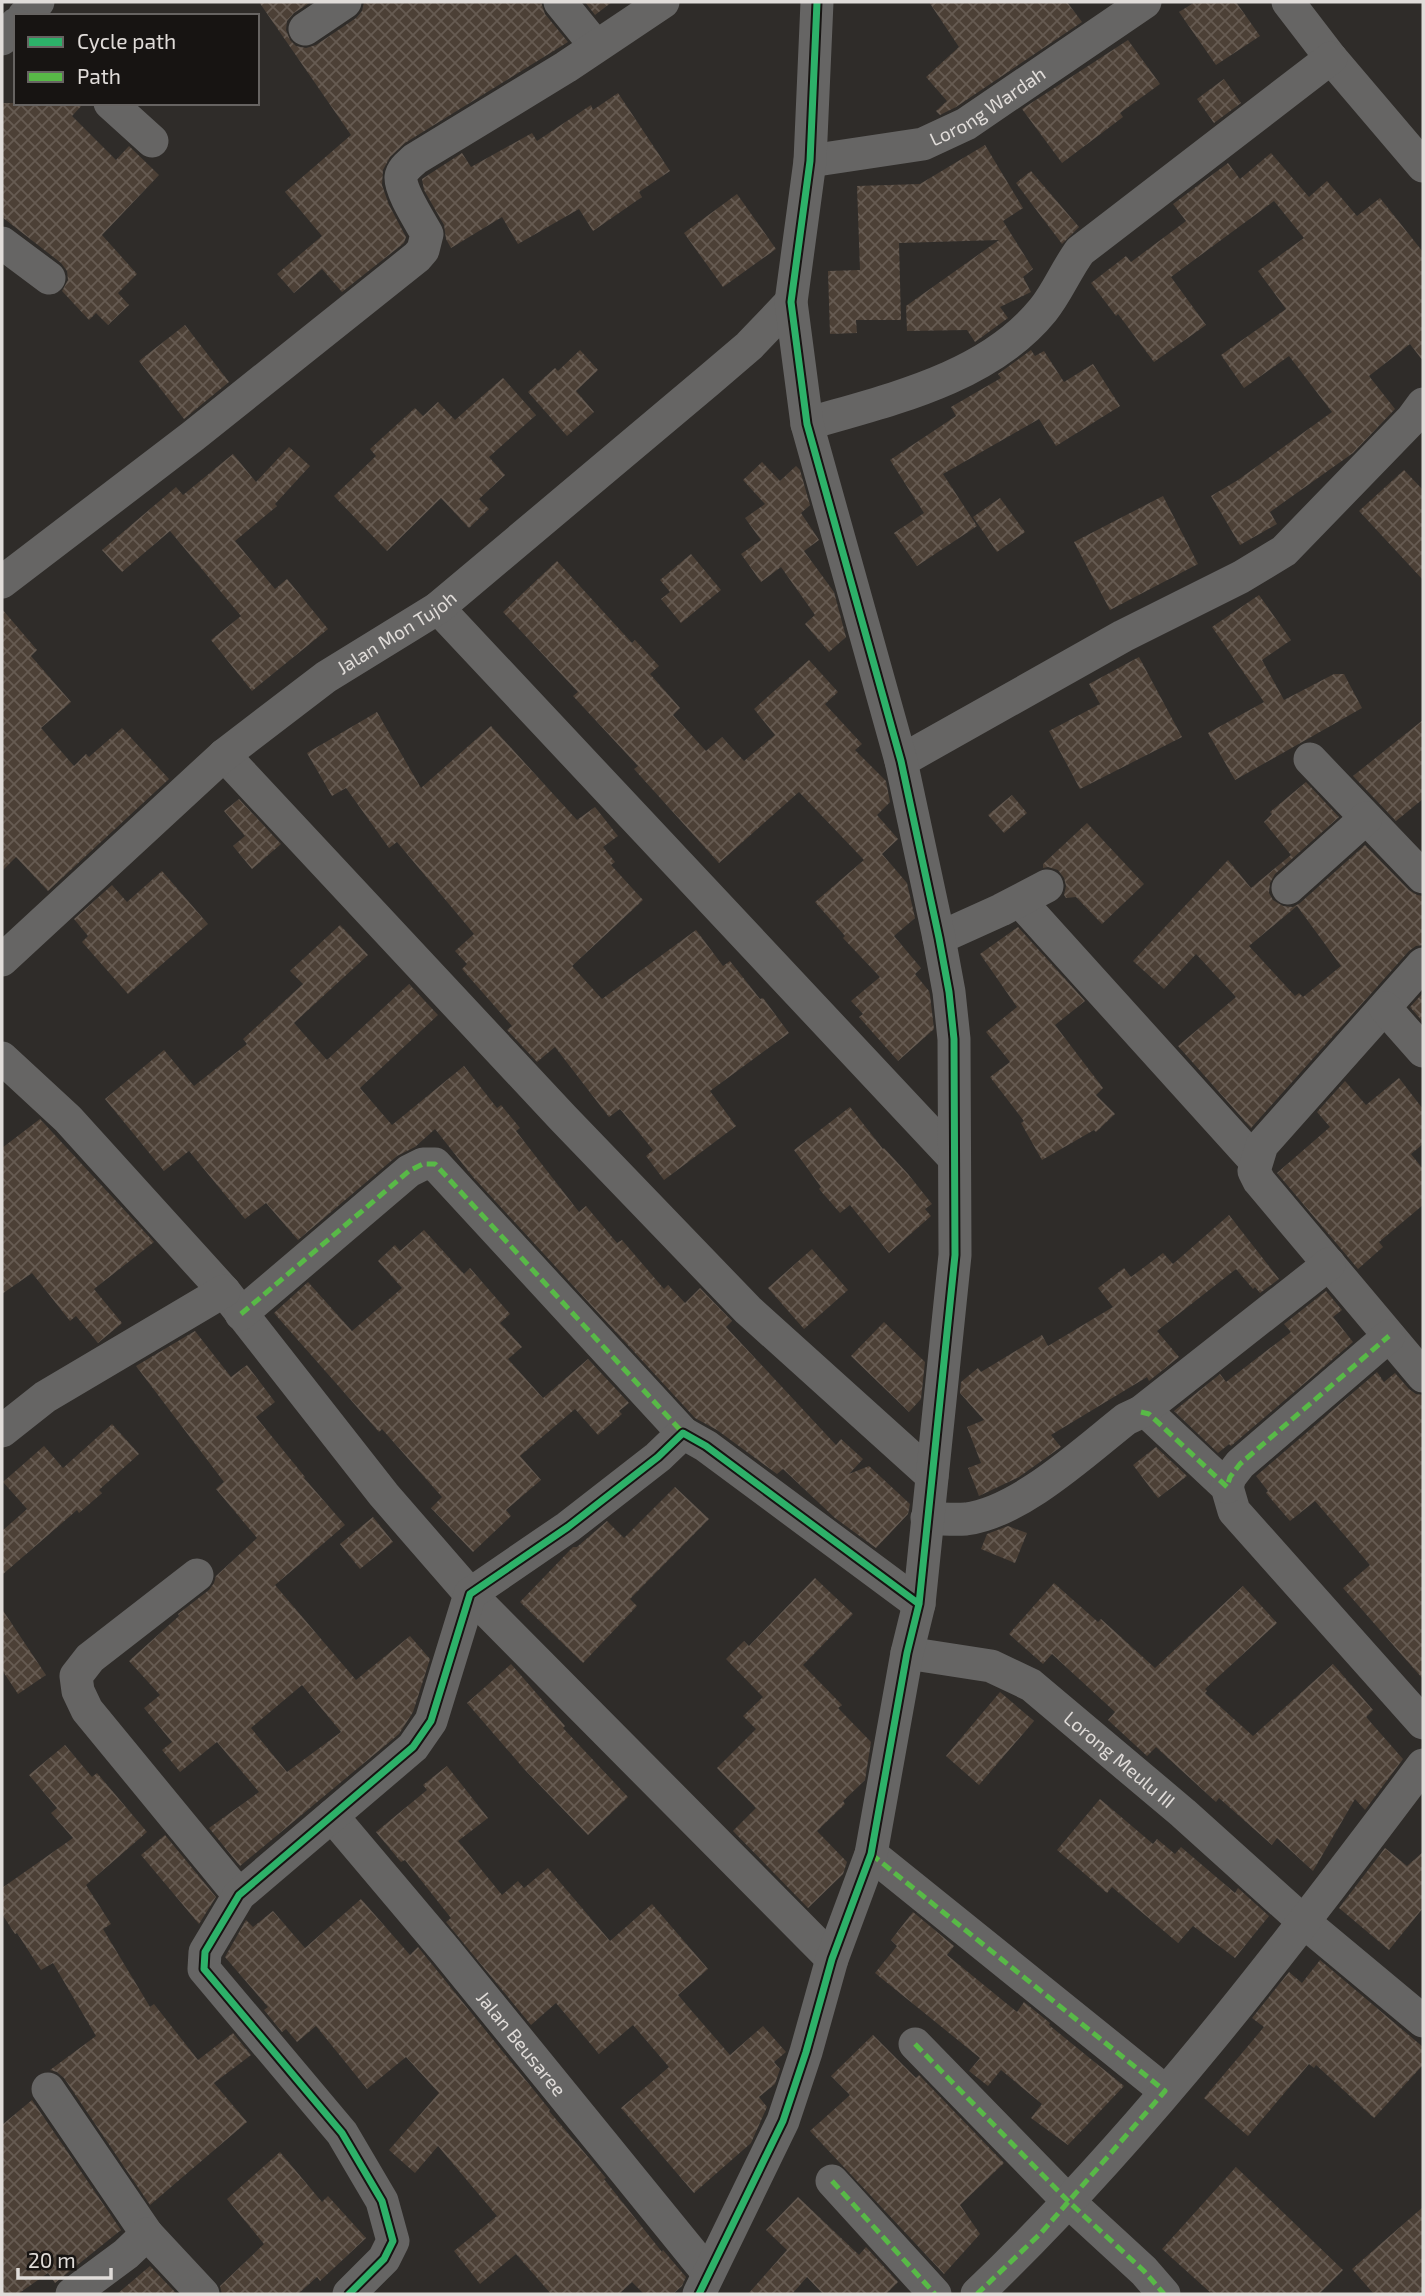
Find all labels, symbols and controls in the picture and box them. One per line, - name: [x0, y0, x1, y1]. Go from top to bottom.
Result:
- legend: [14, 14, 259, 105]
- text: Cycle path: [77, 28, 176, 53]
- street label: Lorong Wardah: [926, 61, 1049, 150]
- text: Path: [77, 63, 121, 88]
- street label: Jalan Mon Tujoh: [332, 586, 461, 679]
- street label: Lorong Meulu III: [1060, 1706, 1180, 1812]
- street label: Jalan Beusaree: [472, 1986, 571, 2101]
- scale bar: [18, 2236, 110, 2280]
- text: 20 m: [28, 2247, 76, 2272]

